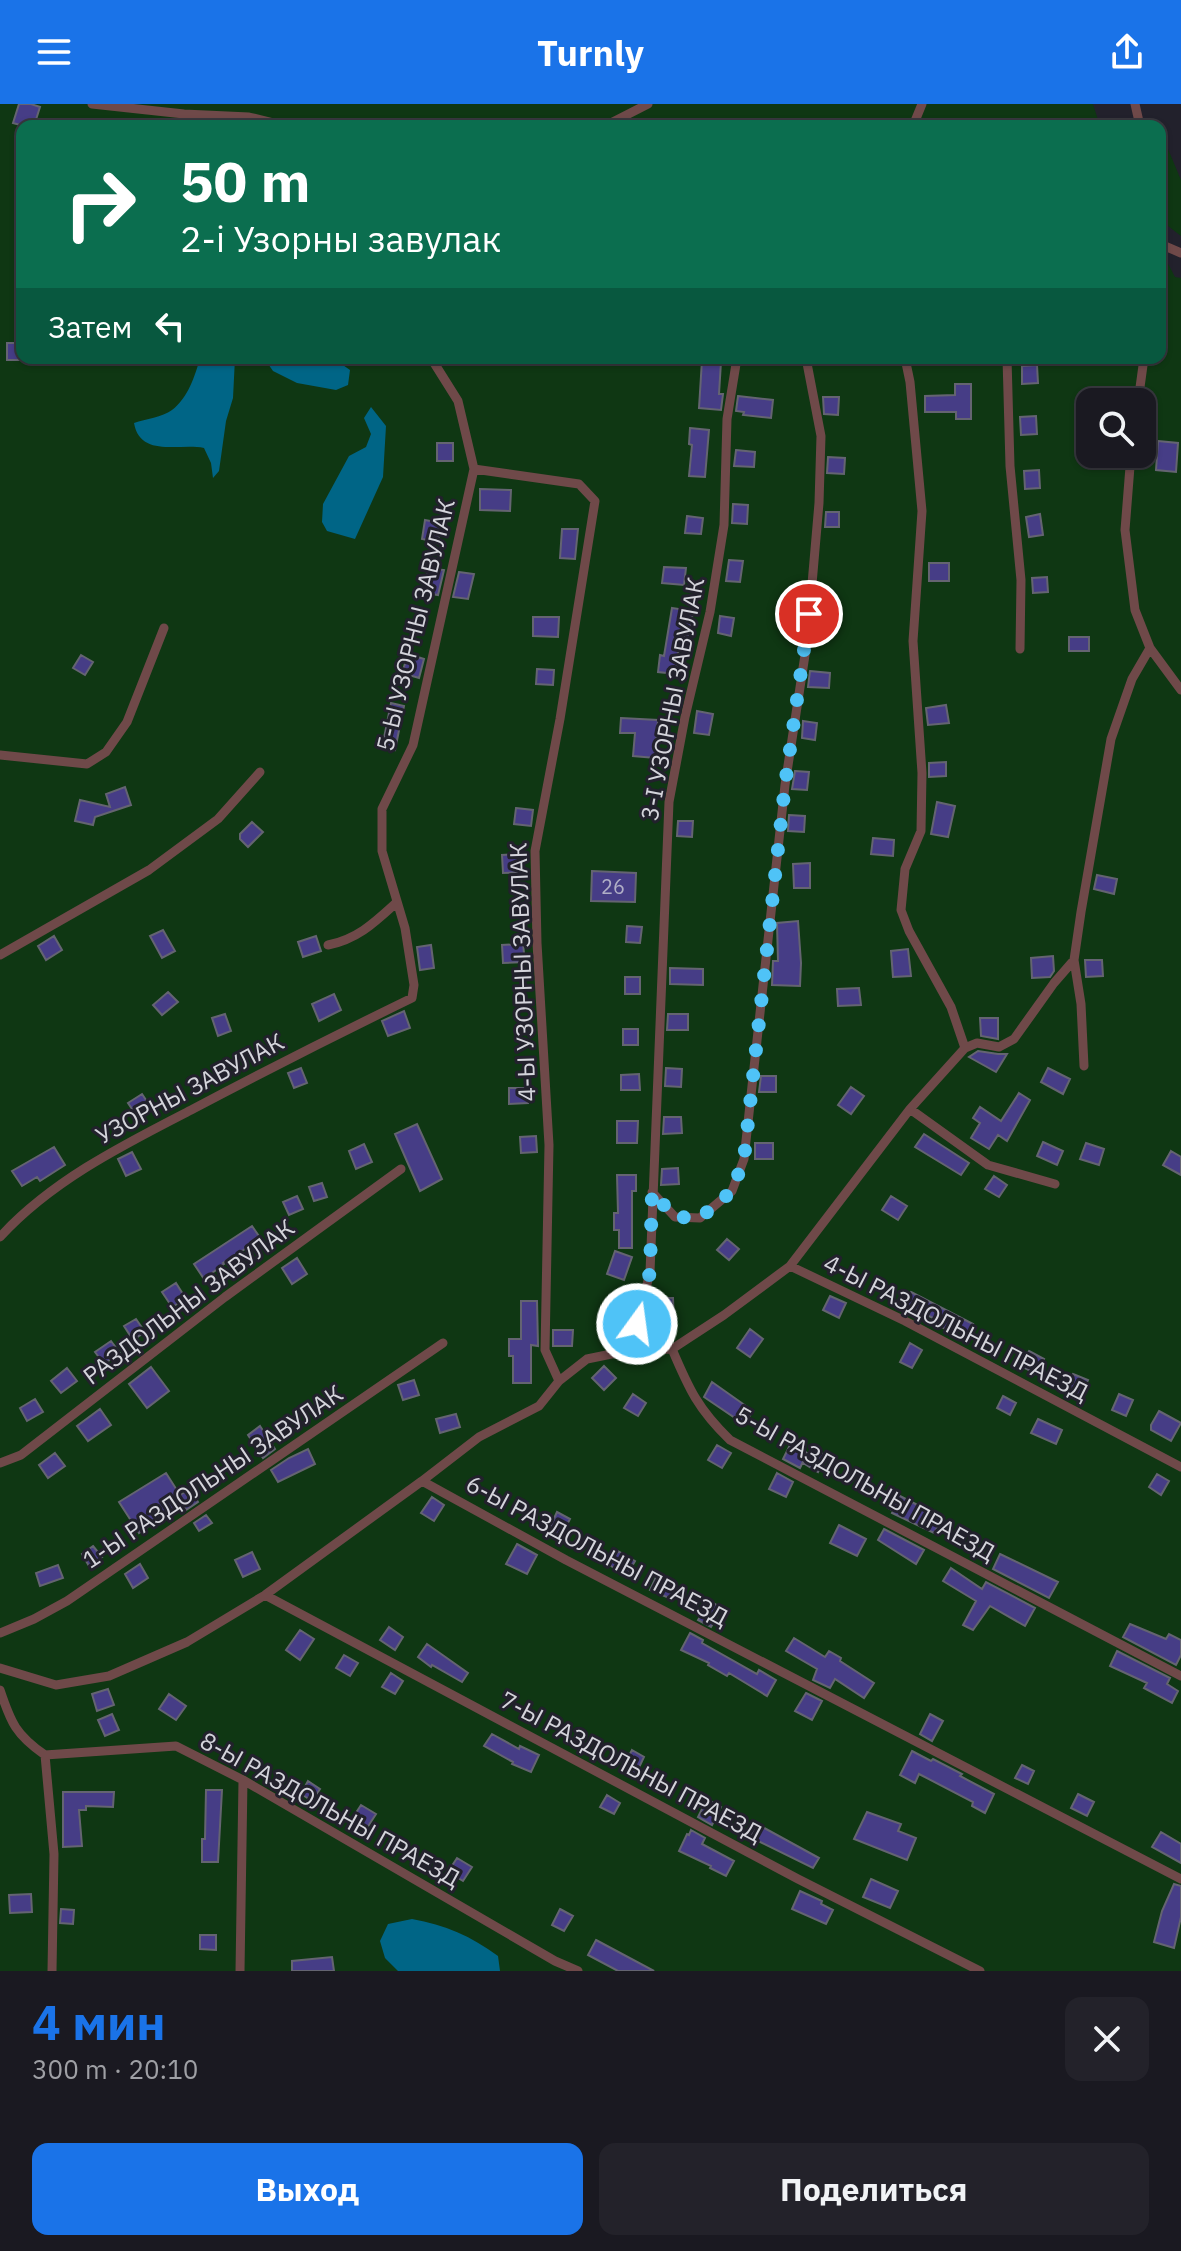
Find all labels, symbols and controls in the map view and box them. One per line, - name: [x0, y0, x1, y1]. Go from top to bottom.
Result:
- text: Turnly: [537, 29, 644, 76]
- icon: menu: [32, 30, 76, 74]
- icon: share: [1105, 30, 1149, 74]
- text: 50 m: [180, 145, 310, 217]
- icon: right: [48, 152, 152, 256]
- text: 2-і Узорны завулак: [180, 215, 501, 262]
- icon: left: [148, 304, 192, 348]
- text: Затем: [48, 307, 132, 346]
- map controls: [1076, 388, 1156, 468]
- button: search: [1076, 388, 1156, 468]
- street label: 5-Ы УЗОРНЫ ЗАВУЛАК: [368, 495, 462, 754]
- street label: 3-І УЗОРНЫ ЗАВУЛАК: [633, 574, 711, 823]
- pin: [775, 580, 843, 648]
- icon: arrive: [787, 592, 831, 636]
- street label: 4-Ы УЗОРНЫ ЗАВУЛАК: [501, 842, 543, 1102]
- house number: 26: [601, 873, 625, 900]
- street label: УЗОРНЫ ЗАВУЛАК: [90, 1025, 289, 1151]
- street label: РАЗДОЛЬНЫ ЗАВУЛАК: [76, 1211, 301, 1391]
- street label: 4-Ы РАЗДОЛЬНЫ ПРАЕЗД: [819, 1246, 1094, 1408]
- position arrow: [595, 1282, 679, 1366]
- street label: 1-Ы РАЗДОЛЬНЫ ЗАВУЛАК: [76, 1377, 349, 1575]
- street label: 5-Ы РАЗДОЛЬНЫ ПРАЕЗД: [730, 1398, 1001, 1568]
- street label: 6-Ы РАЗДОЛЬНЫ ПРАЕЗД: [461, 1467, 734, 1633]
- street label: 7-Ы РАЗДОЛЬНЫ ПРАЕЗД: [495, 1683, 768, 1849]
- street label: 8-Ы РАЗДОЛЬНЫ ПРАЕЗД: [195, 1724, 466, 1894]
- text: 4 мин: [32, 1991, 166, 2053]
- button: close: [1065, 1997, 1149, 2081]
- text: 300 m · 20:10: [32, 2052, 198, 2086]
- button: Выход: [32, 2143, 583, 2235]
- button: Поделиться: [599, 2143, 1149, 2235]

